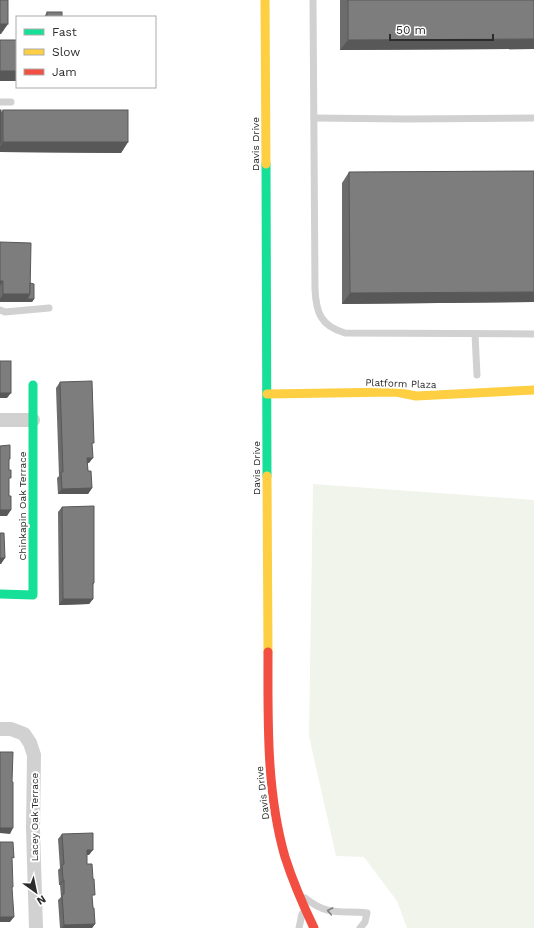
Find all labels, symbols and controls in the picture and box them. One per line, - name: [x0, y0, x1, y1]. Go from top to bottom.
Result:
- legend: [16, 16, 156, 88]
- scale bar: [390, 16, 493, 42]
- text: 50 m: [396, 23, 426, 37]
- text: Fast: [52, 25, 77, 39]
- text: Slow: [52, 45, 80, 59]
- text: Jam: [52, 65, 77, 79]
- street label: Davis Drive: [250, 117, 261, 171]
- street label: Platform Plaza: [365, 377, 437, 390]
- street label: Davis Drive: [251, 441, 262, 495]
- street label: Chinkapin Oak Terrace: [17, 451, 28, 561]
- street label: Davis Drive: [254, 765, 271, 820]
- street label: Lacey Oak Terrace: [29, 772, 40, 861]
- north arrow: [16, 872, 56, 912]
- text: N: [34, 892, 48, 908]
- one-way arrow: [327, 907, 333, 915]

